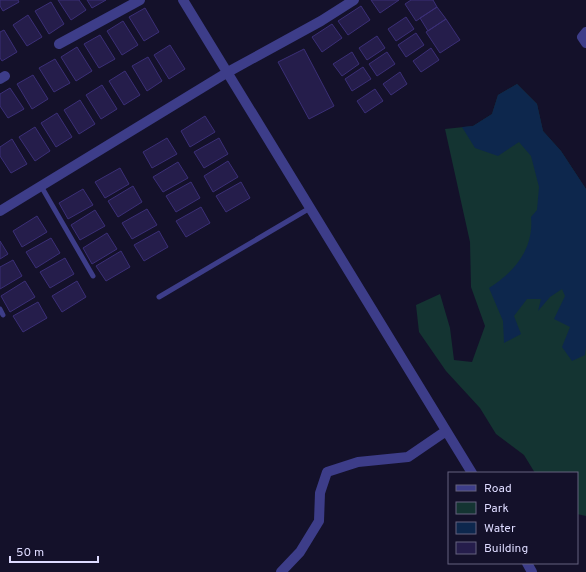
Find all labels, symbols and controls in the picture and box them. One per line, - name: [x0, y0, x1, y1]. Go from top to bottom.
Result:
- legend: [448, 472, 578, 564]
- text: Road: [484, 481, 512, 497]
- text: Park: [484, 501, 509, 517]
- text: Water: [484, 521, 516, 537]
- scale bar: [10, 538, 98, 564]
- text: Building: [484, 541, 528, 557]
- text: 50 m: [16, 545, 44, 561]

